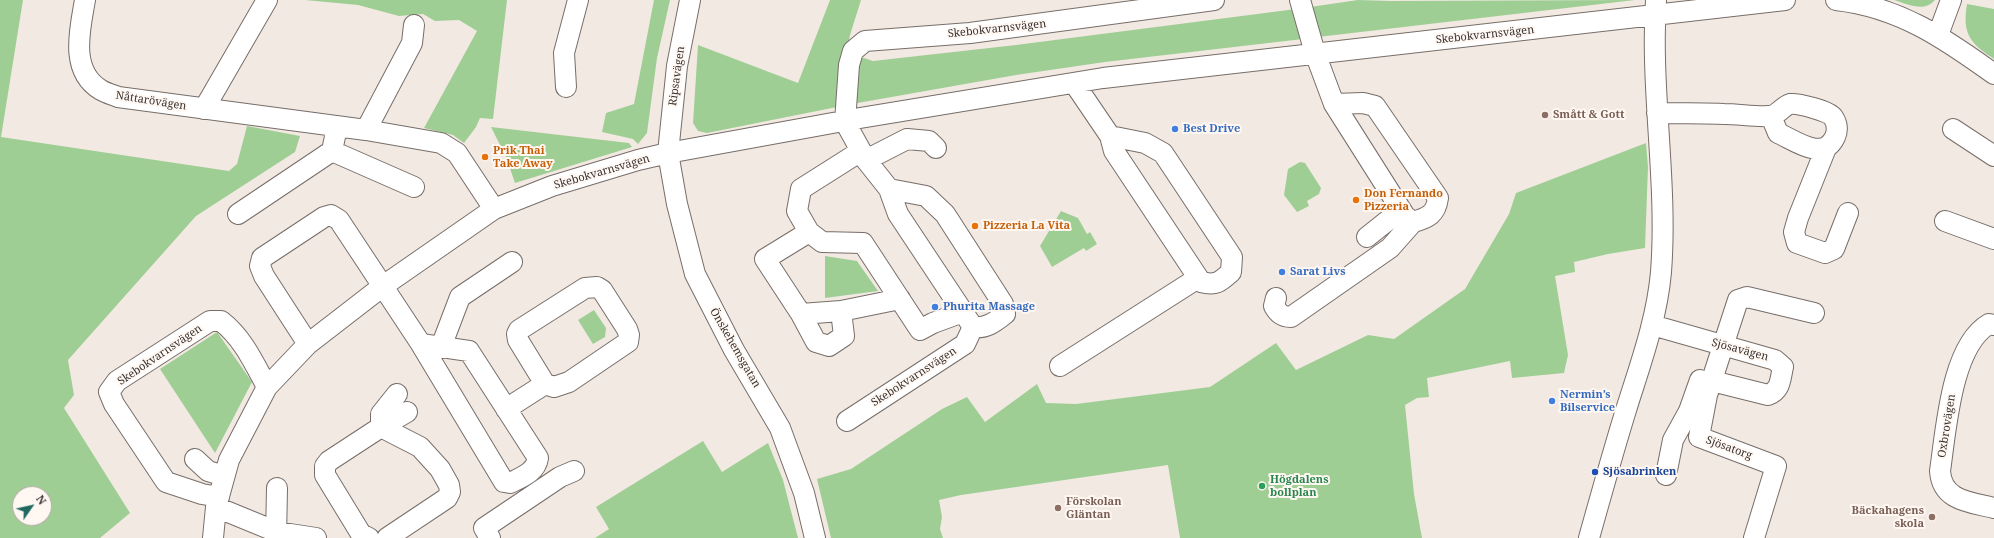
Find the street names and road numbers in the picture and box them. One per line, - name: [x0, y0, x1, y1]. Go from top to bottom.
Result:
- street label: Skebokvarnsvägen: [947, 17, 1047, 41]
- street label: Skebokvarnsvägen: [1435, 23, 1535, 47]
- street label: Ripsavägen: [666, 45, 688, 107]
- street label: Nåttarövägen: [115, 89, 187, 113]
- street label: Skebokvarnsvägen: [553, 152, 651, 192]
- street label: Önskehemsgatan: [707, 306, 763, 390]
- street label: Skebokvarnsvägen: [115, 322, 205, 388]
- street label: Sjösavägen: [1710, 336, 1770, 364]
- street label: Skebokvarnsvägen: [869, 345, 959, 409]
- street label: Oxbrovägen: [1935, 393, 1959, 459]
- street label: Sjösatorg: [1704, 434, 1754, 462]

